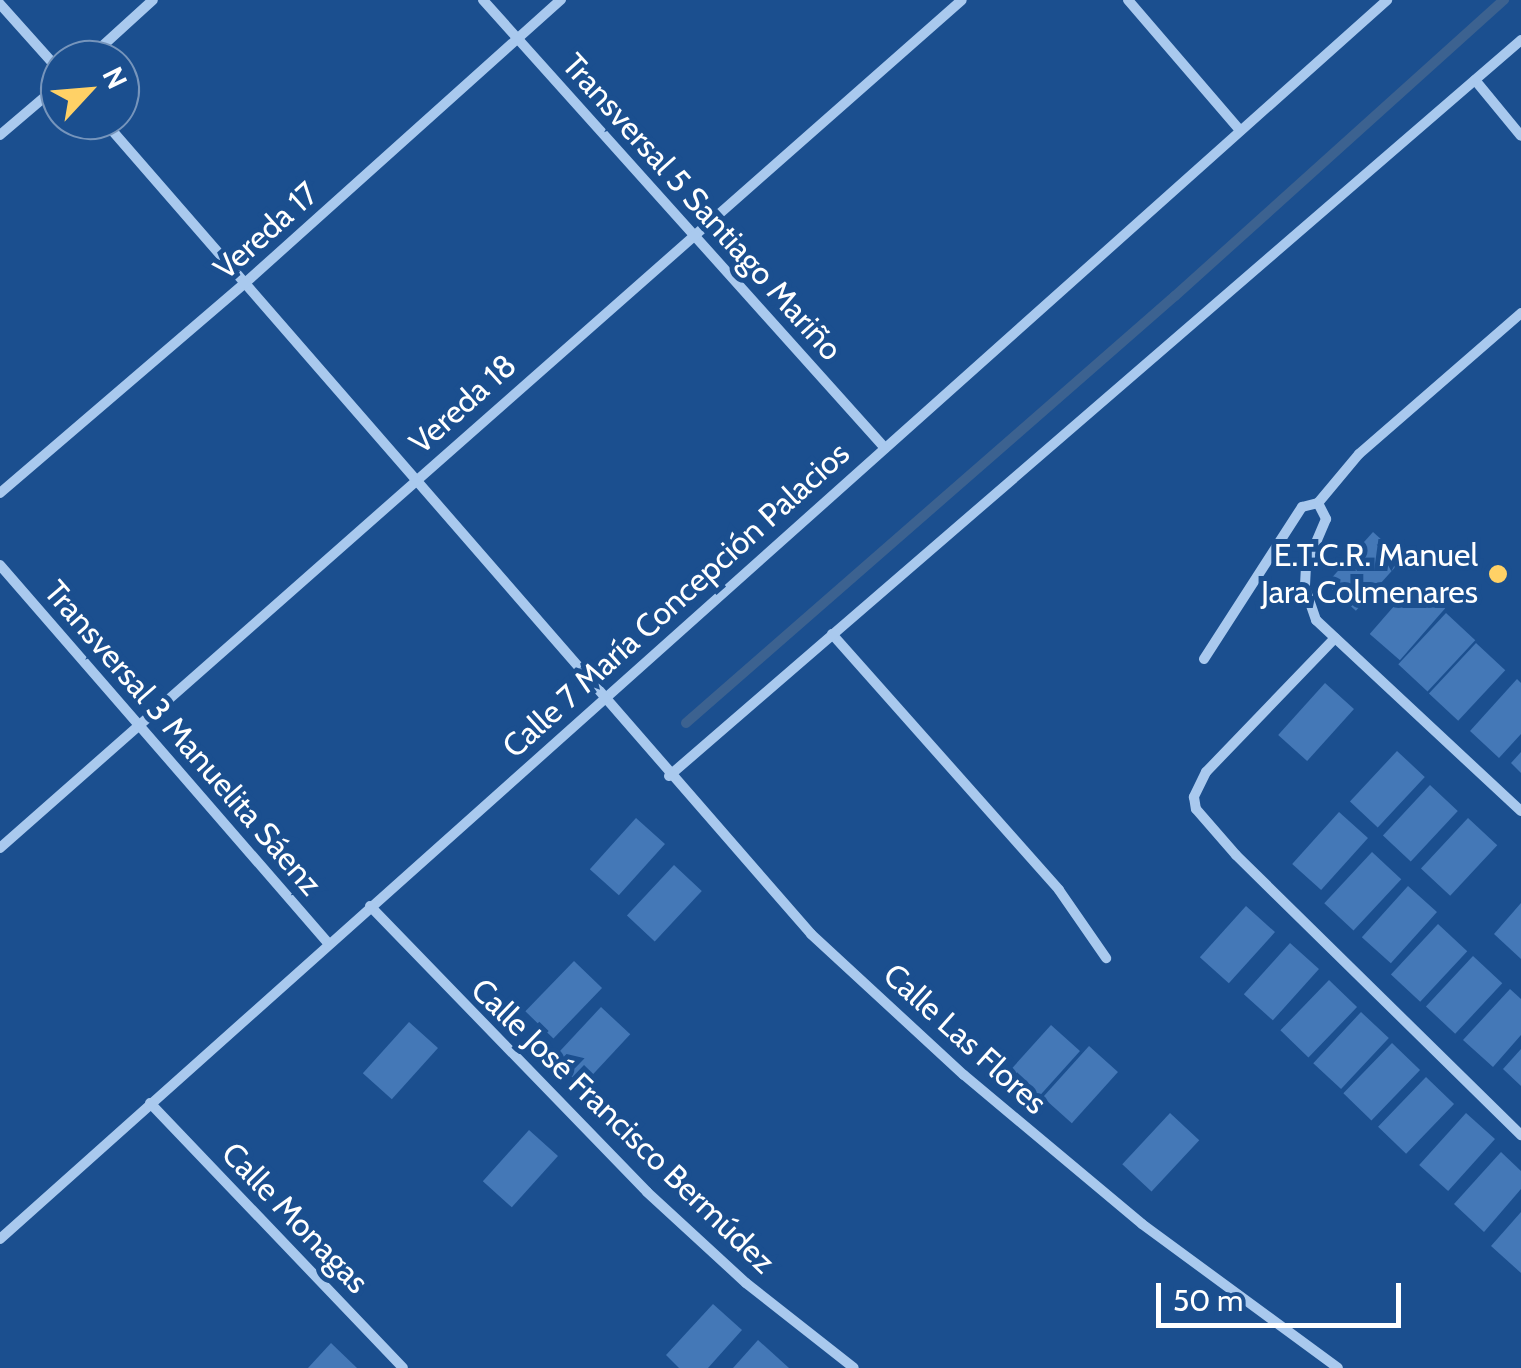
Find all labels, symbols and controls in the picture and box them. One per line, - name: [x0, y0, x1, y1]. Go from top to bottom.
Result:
- north arrow: [40, 40, 140, 140]
- street label: Transversal 5 Santiago Mariño: [554, 46, 850, 368]
- text: N: [96, 61, 135, 94]
- street label: Vereda 17: [206, 174, 326, 288]
- street label: Vereda 18: [402, 346, 524, 462]
- street label: Calle 7 María Concepción Palacios: [495, 434, 857, 766]
- place label: E.T.C.R. Manuel Jara Colmenares: [1261, 537, 1478, 612]
- marker: E.T.C.R. Manuel Jara Colmenares: [1487, 563, 1509, 585]
- street label: Transversal 3 Manuelita Sáenz: [36, 573, 330, 903]
- street label: Calle Las Flores: [875, 956, 1055, 1122]
- street label: Calle José Francisco Bermúdez: [463, 971, 783, 1281]
- street label: Calle Monagas: [214, 1135, 376, 1301]
- scale bar: [1161, 1263, 1406, 1325]
- text: 50 m: [1173, 1282, 1243, 1319]

